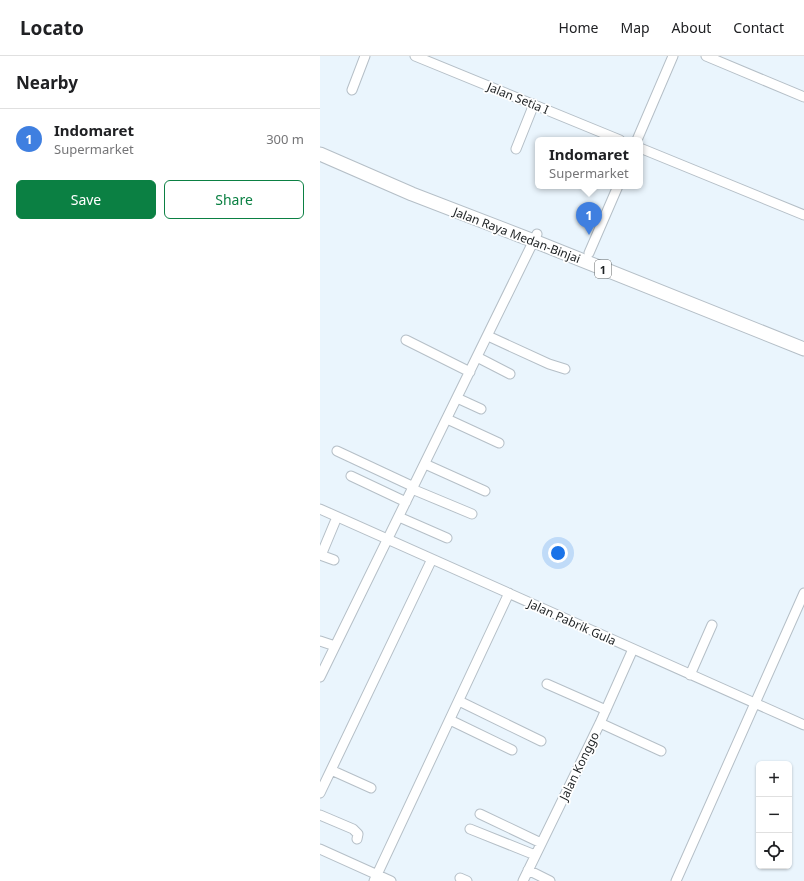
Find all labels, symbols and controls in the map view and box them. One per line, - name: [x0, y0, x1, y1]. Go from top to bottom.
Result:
- text: Locato: [20, 15, 84, 41]
- text: Home: [559, 18, 598, 37]
- text: Map: [620, 18, 650, 37]
- text: About: [672, 18, 711, 37]
- text: Contact: [733, 18, 784, 37]
- text: Nearby: [16, 71, 78, 94]
- street label: Jalan Setia I: [484, 78, 551, 118]
- text: Indomaret: [54, 120, 134, 140]
- text: 1: [25, 130, 33, 148]
- text: 300 m: [266, 130, 304, 148]
- popup: [535, 137, 643, 189]
- text: Supermarket: [54, 140, 134, 158]
- text: Indomaret: [549, 144, 629, 164]
- text: Supermarket: [549, 164, 629, 182]
- button: Save: [16, 180, 156, 219]
- button: Share: [164, 180, 304, 219]
- pin: 1: [576, 202, 602, 235]
- street label: Jalan Raya Medan-Binjai: [450, 203, 583, 267]
- road number: 1: [595, 260, 611, 278]
- your location: [548, 543, 568, 563]
- street label: Jalan Pabrik Gula: [524, 594, 619, 649]
- street label: Jalan Konggo: [555, 729, 603, 804]
- map controls: [756, 761, 792, 869]
- button: +: [756, 761, 792, 797]
- button: −: [756, 797, 792, 833]
- button: locate: [756, 833, 792, 869]

